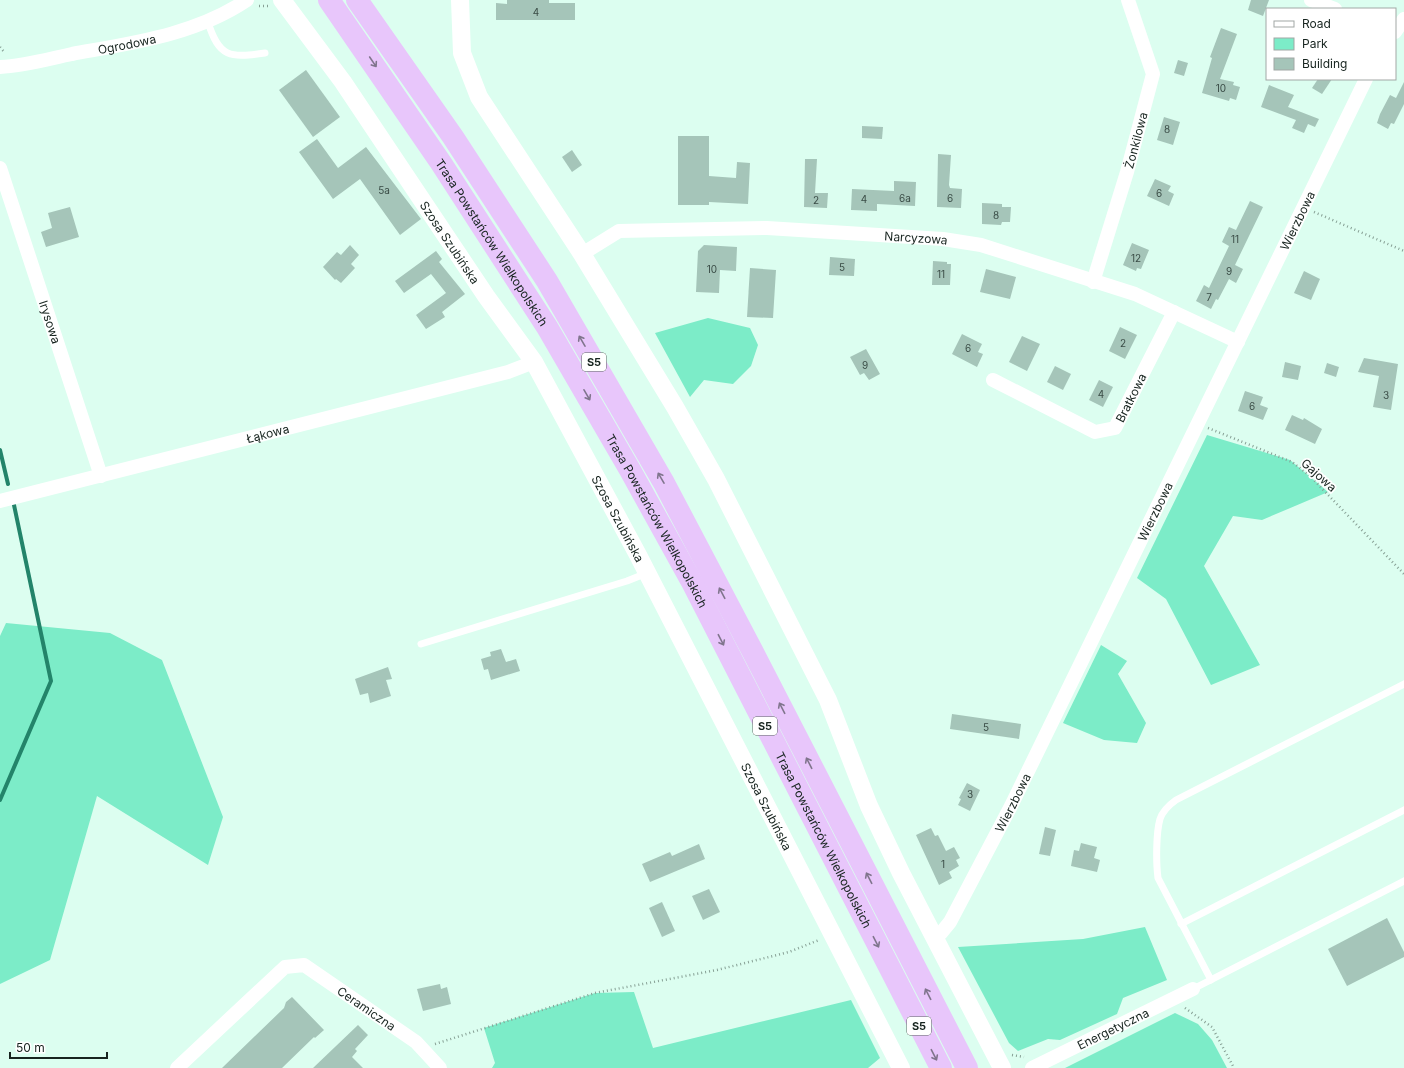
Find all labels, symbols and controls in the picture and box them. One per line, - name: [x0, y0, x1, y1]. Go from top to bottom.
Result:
- house number: 4: [533, 6, 539, 18]
- legend: [1266, 8, 1396, 80]
- text: Road: [1302, 16, 1331, 31]
- street label: Ogrodowa: [96, 30, 157, 57]
- text: Park: [1302, 36, 1328, 51]
- one-way arrow: [369, 56, 377, 67]
- text: Building: [1302, 56, 1347, 71]
- house number: 10: [1216, 82, 1226, 94]
- street label: Żonkilowa: [1121, 110, 1150, 170]
- house number: 8: [1164, 123, 1170, 135]
- street label: Trasa Powstańców Wielkopolskich: [433, 156, 552, 328]
- house number: 5a: [378, 184, 390, 196]
- house number: 6: [1156, 187, 1162, 199]
- street label: Wierzbowa: [1276, 188, 1318, 252]
- house number: 6a: [899, 192, 911, 204]
- house number: 6: [947, 192, 953, 204]
- house number: 4: [861, 193, 867, 205]
- house number: 2: [813, 194, 819, 206]
- street label: Szosa Szubińska: [417, 198, 483, 287]
- house number: 8: [993, 209, 999, 221]
- street label: Narcyzowa: [884, 228, 949, 247]
- house number: 11: [1231, 233, 1239, 245]
- house number: 12: [1131, 252, 1141, 264]
- house number: 5: [839, 261, 845, 273]
- house number: 10: [707, 263, 717, 275]
- house number: 9: [1226, 265, 1232, 277]
- house number: 11: [937, 268, 945, 280]
- house number: 7: [1206, 291, 1212, 303]
- street label: Irysowa: [36, 298, 65, 345]
- one-way arrow: [577, 335, 585, 347]
- house number: 2: [1120, 337, 1126, 349]
- house number: 6: [965, 342, 971, 354]
- road number: S5: [582, 353, 606, 371]
- house number: 9: [862, 359, 868, 371]
- street label: Bratkowa: [1112, 371, 1149, 425]
- house number: 4: [1098, 388, 1104, 400]
- one-way arrow: [583, 389, 591, 401]
- house number: 3: [1383, 389, 1389, 401]
- house number: 6: [1249, 400, 1255, 412]
- street label: Łąkowa: [244, 420, 291, 446]
- street label: Trasa Powstańców Wielkopolskich: [603, 431, 711, 610]
- street label: Gajowa: [1298, 455, 1340, 495]
- one-way arrow: [657, 472, 665, 484]
- street label: Szosa Szubińska: [589, 473, 648, 564]
- street label: Wierzbowa: [1134, 479, 1176, 543]
- one-way arrow: [718, 587, 725, 599]
- one-way arrow: [718, 633, 725, 645]
- one-way arrow: [777, 703, 785, 715]
- road number: S5: [753, 717, 777, 735]
- house number: 5: [983, 721, 989, 733]
- street label: Trasa Powstańców Wielkopolskich: [773, 749, 875, 930]
- one-way arrow: [805, 757, 812, 769]
- street label: Szosa Szubińska: [738, 760, 796, 853]
- street label: Wierzbowa: [991, 771, 1033, 834]
- house number: 3: [967, 788, 973, 800]
- house number: 1: [941, 858, 945, 870]
- one-way arrow: [865, 873, 872, 885]
- one-way arrow: [873, 936, 881, 948]
- street label: Ceramiczna: [335, 983, 399, 1033]
- one-way arrow: [924, 988, 931, 1000]
- street label: Energetyczna: [1075, 1004, 1151, 1052]
- road number: S5: [907, 1017, 931, 1035]
- scale bar: [10, 1034, 107, 1060]
- text: 50 m: [16, 1040, 45, 1055]
- one-way arrow: [931, 1049, 938, 1061]

